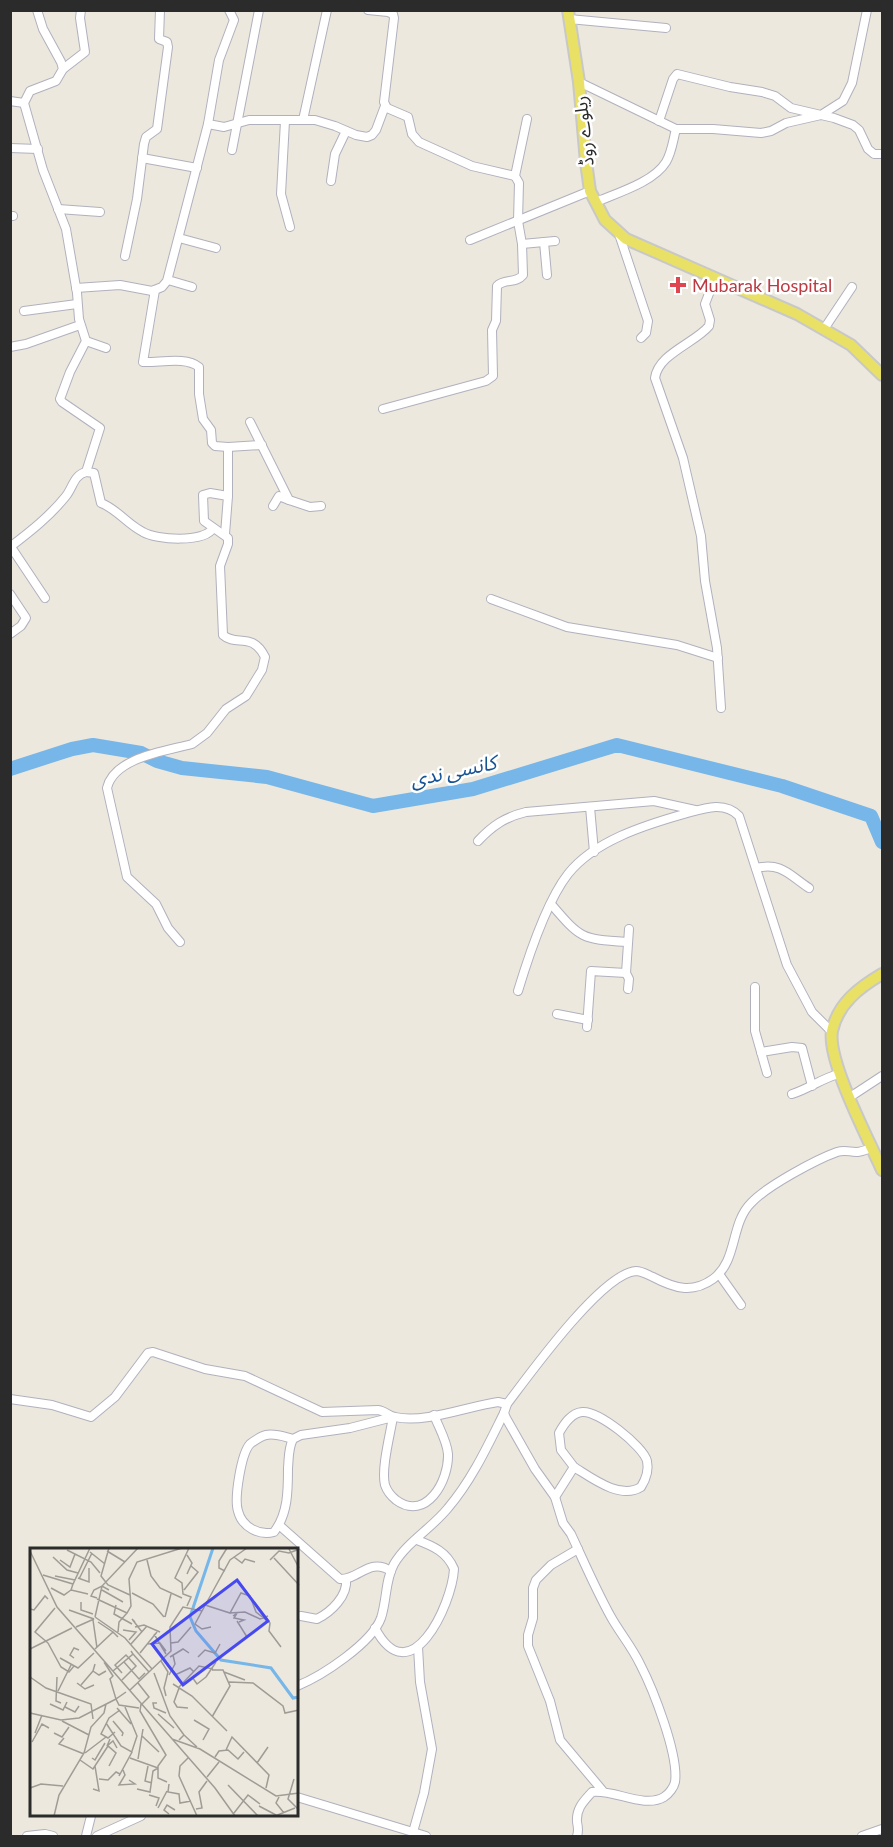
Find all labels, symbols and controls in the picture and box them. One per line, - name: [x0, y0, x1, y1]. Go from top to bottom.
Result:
- street label: ریلوے روڈ: [568, 95, 599, 167]
- place label: Mubarak Hospital: [692, 274, 832, 296]
- marker: Mubarak Hospital: [669, 276, 687, 294]
- water label: کانسی ندی: [408, 748, 502, 792]
- inset map: [30, 1548, 298, 1817]

